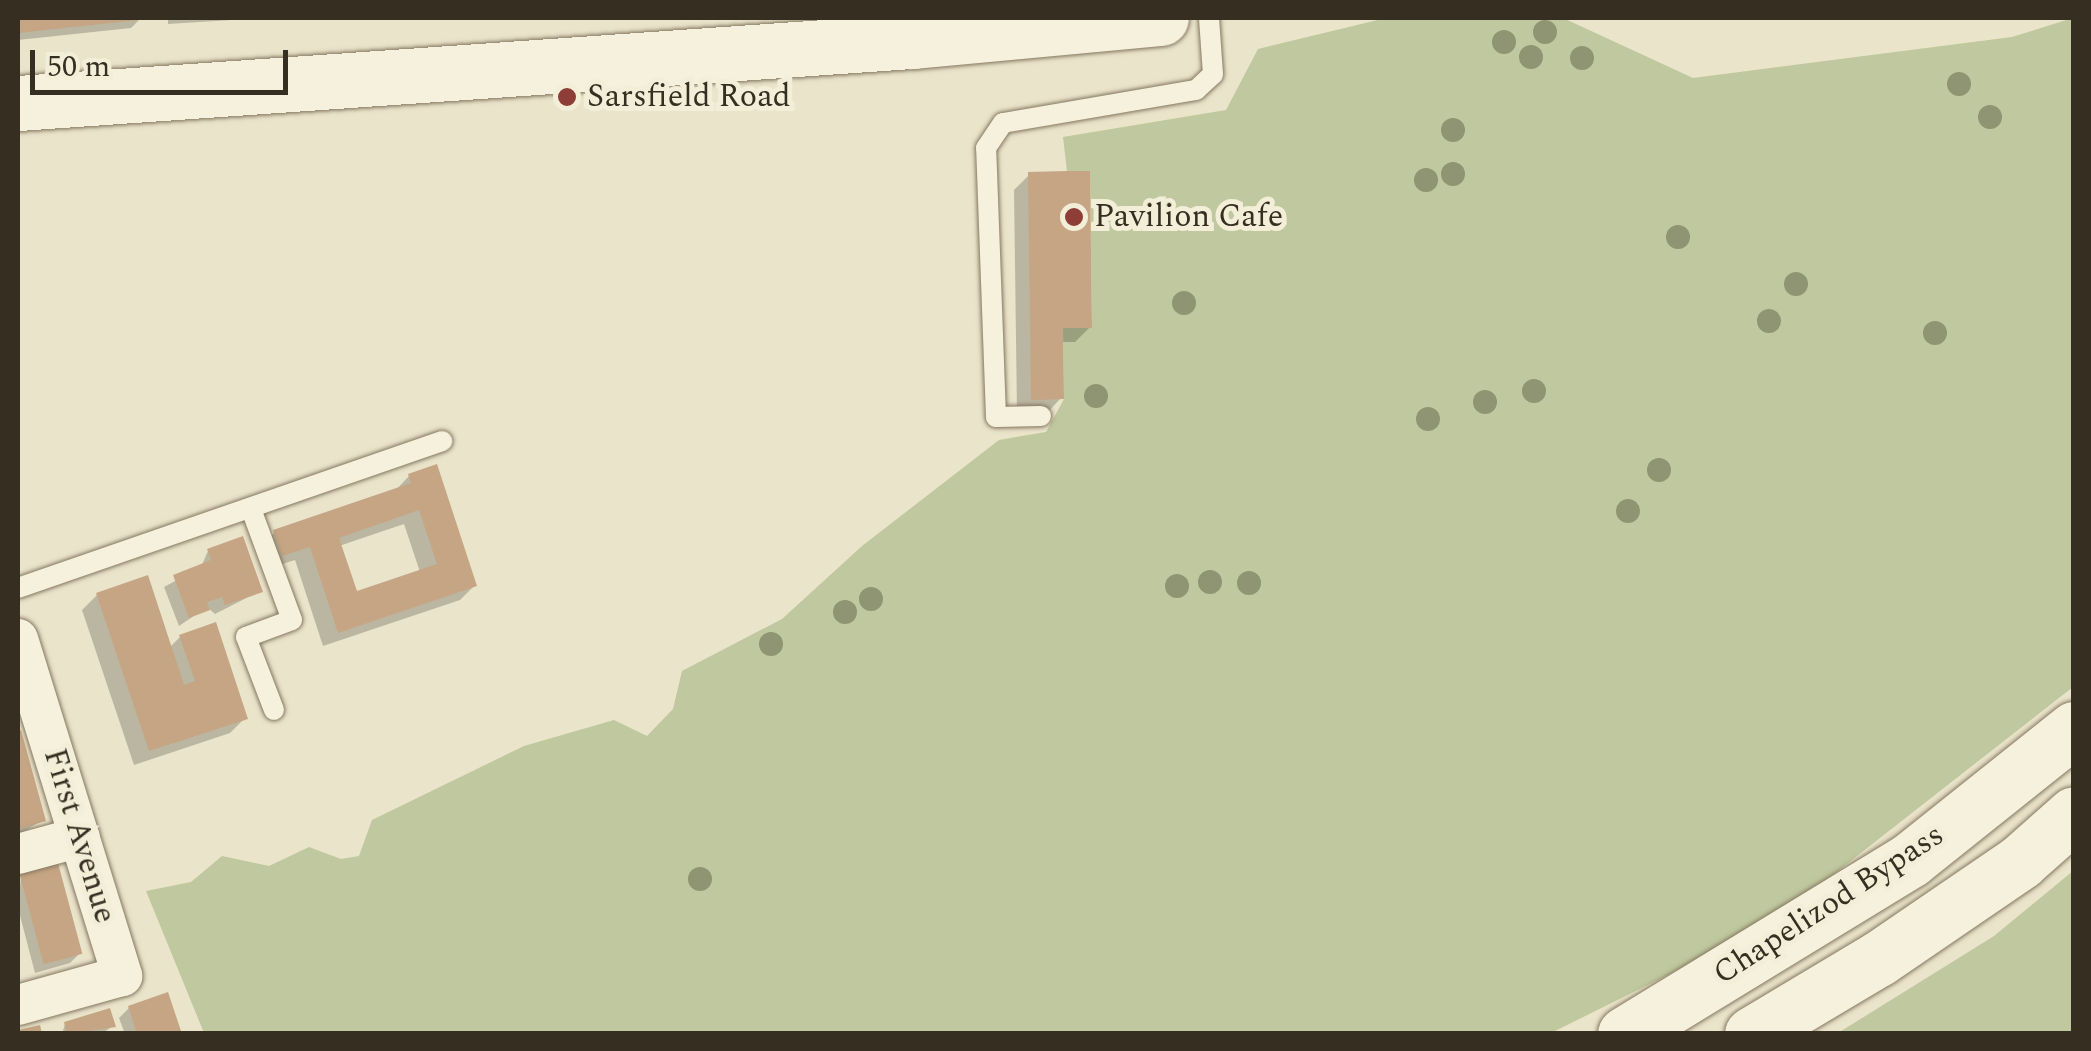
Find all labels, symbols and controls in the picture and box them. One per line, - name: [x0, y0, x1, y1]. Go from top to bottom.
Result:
- scale bar: [35, 30, 292, 92]
- text: 50 m: [47, 44, 110, 90]
- place label: Sarsfield Road: [587, 78, 791, 116]
- marker: Sarsfield Road: [556, 86, 578, 108]
- place label: Pavilion Cafe: [1094, 198, 1283, 236]
- marker: Pavilion Cafe: [1063, 206, 1085, 228]
- street label: First Avenue: [34, 744, 124, 928]
- street label: Chapelizod Bypass: [1707, 816, 1951, 994]

